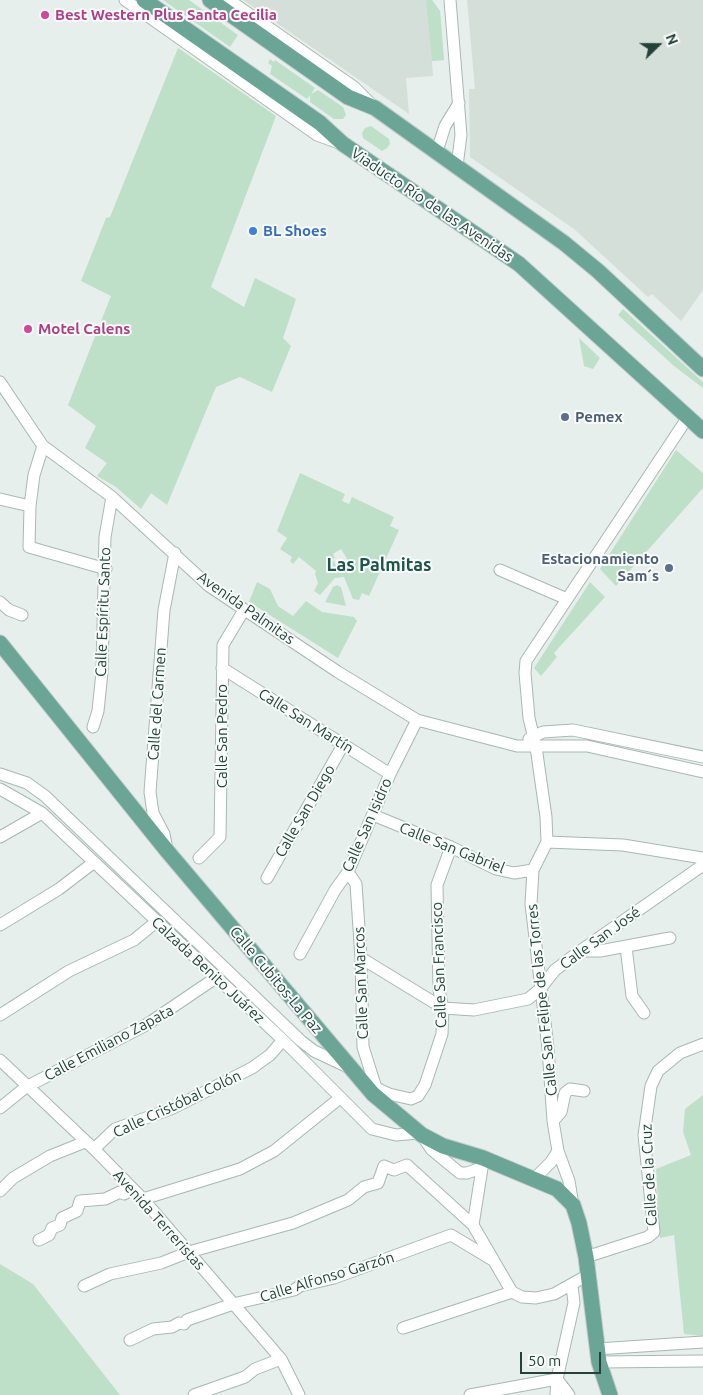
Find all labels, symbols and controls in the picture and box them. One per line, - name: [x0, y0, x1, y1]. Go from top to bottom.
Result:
- place label: Best Western Plus Santa Cecilia: [55, 6, 277, 24]
- marker: Best Western Plus Santa Cecilia: [39, 9, 51, 21]
- north arrow: [633, 20, 683, 70]
- text: N: [663, 32, 681, 47]
- street label: Viaducto Río de las Avenidas: [348, 144, 516, 266]
- place label: BL Shoes: [263, 222, 327, 240]
- marker: BL Shoes: [247, 225, 259, 237]
- place label: Motel Calens: [38, 320, 130, 338]
- marker: Motel Calens: [22, 323, 34, 335]
- place label: Pemex: [575, 408, 623, 426]
- marker: Pemex: [559, 411, 571, 423]
- street label: Calle Espíritu Santo: [92, 547, 114, 677]
- place label: Estacionamiento Sam´s: [541, 550, 659, 585]
- district label: Las Palmitas: [326, 554, 432, 576]
- marker: Estacionamiento Sam´s: [663, 562, 675, 574]
- street label: Avenida Palmitas: [194, 568, 298, 648]
- street label: Calle del Carmen: [144, 647, 170, 761]
- street label: Calle San Pedro: [213, 684, 231, 788]
- street label: Calle San Martín: [255, 685, 357, 757]
- street label: Calle San Diego: [271, 761, 339, 861]
- street label: Calle San Isidro: [338, 775, 396, 875]
- street label: Calle San Gabriel: [397, 819, 507, 877]
- street label: Calle San Francisco: [428, 901, 450, 1029]
- street label: Calle San Felipe de las Torres: [523, 903, 561, 1097]
- street label: Calle San José: [556, 903, 644, 973]
- street label: Calzada Benito Juárez: [148, 913, 268, 1027]
- street label: Calle Cubitos-La Paz: [226, 923, 326, 1037]
- street label: Calle San Marcos: [350, 926, 372, 1040]
- street label: Calle Emiliano Zapata: [41, 1001, 177, 1085]
- street label: Calle Cristóbal Colón: [110, 1066, 244, 1142]
- street label: Calle de la Cruz: [637, 1123, 661, 1227]
- street label: Avenida Terreristas: [109, 1166, 209, 1274]
- street label: Calle Alfonso Garzón: [258, 1248, 396, 1306]
- scale bar: [523, 1342, 604, 1374]
- text: 50 m: [528, 1352, 561, 1369]

